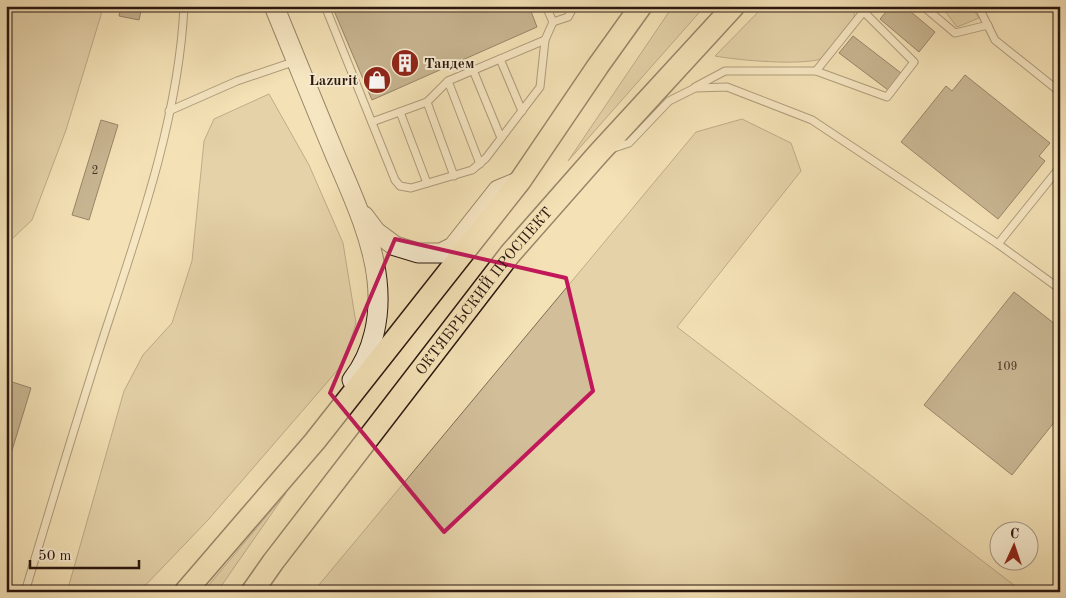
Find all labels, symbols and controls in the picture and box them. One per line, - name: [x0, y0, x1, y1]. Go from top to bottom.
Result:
- building icon: Тандем: [390, 48, 420, 78]
- place label: Тандем: [424, 57, 475, 72]
- shop icon: Lazurit: [362, 65, 392, 95]
- place label: Lazurit: [309, 74, 359, 89]
- house number: 2: [92, 165, 98, 177]
- street label: ОКТЯБРЬСКИЙ ПРОСПЕКТ: [414, 205, 556, 378]
- house number: 109: [997, 361, 1017, 373]
- north arrow: [988, 520, 1038, 570]
- text: С: [1010, 527, 1020, 541]
- scale bar: [30, 538, 139, 570]
- text: 50 m: [38, 549, 72, 564]

